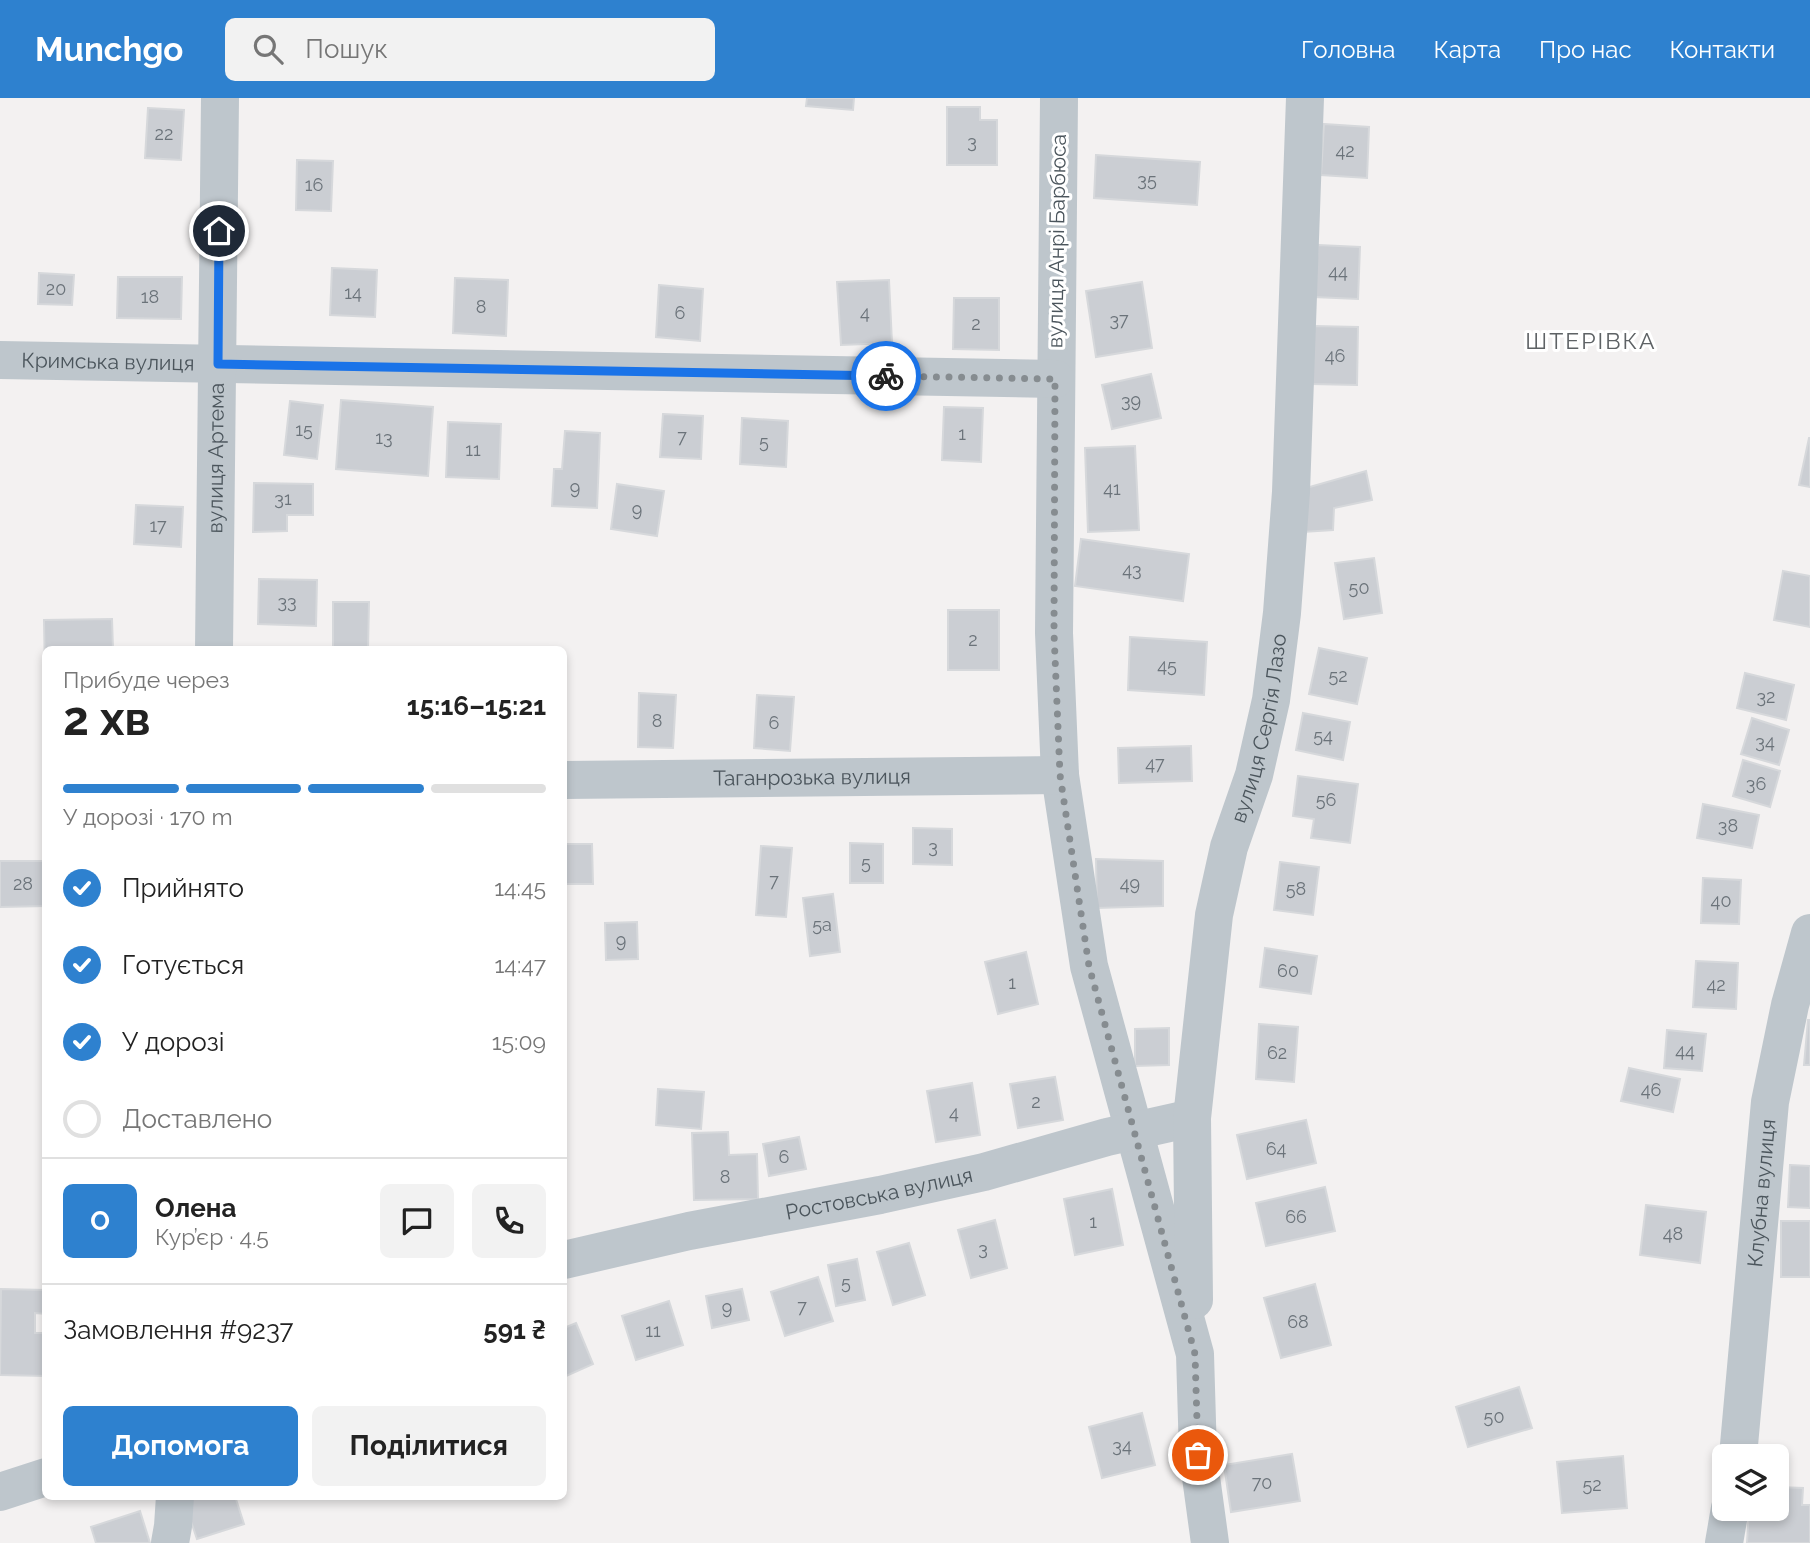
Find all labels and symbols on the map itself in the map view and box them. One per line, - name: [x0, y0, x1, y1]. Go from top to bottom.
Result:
- house number: 22: [155, 123, 173, 144]
- house number: 3: [967, 131, 977, 152]
- street label: вулиця Анрі Барбюса: [1042, 134, 1071, 348]
- house number: 42: [1335, 140, 1355, 161]
- house number: 35: [1137, 169, 1157, 190]
- house number: 16: [305, 174, 323, 195]
- pin: [189, 201, 249, 261]
- house number: 44: [1328, 261, 1348, 282]
- house number: 20: [46, 278, 66, 299]
- house number: 14: [344, 282, 362, 303]
- house number: 18: [141, 286, 159, 307]
- house number: 8: [476, 296, 486, 317]
- house number: 6: [675, 302, 686, 323]
- house number: 4: [860, 302, 870, 323]
- house number: 37: [1109, 309, 1129, 330]
- house number: 2: [971, 313, 981, 334]
- district label: ШТЕРIВКА: [1525, 327, 1657, 354]
- courier: [851, 341, 921, 411]
- house number: 46: [1325, 345, 1345, 366]
- street label: Кримська вулиця: [21, 347, 195, 376]
- street label: вулиця Артема: [202, 383, 229, 533]
- house number: 39: [1121, 390, 1141, 411]
- house number: 15: [295, 419, 313, 440]
- house number: 1: [958, 423, 966, 444]
- house number: 7: [677, 426, 687, 447]
- house number: 13: [375, 427, 393, 448]
- house number: 5: [759, 431, 769, 452]
- house number: 11: [465, 439, 481, 460]
- house number: 9: [570, 477, 580, 498]
- house number: 41: [1103, 478, 1121, 499]
- house number: 31: [274, 488, 292, 509]
- house number: 9: [632, 499, 642, 520]
- house number: 17: [149, 515, 167, 536]
- house number: 43: [1122, 559, 1142, 580]
- house number: 50: [1349, 577, 1369, 598]
- house number: 33: [277, 591, 297, 612]
- house number: 2: [968, 629, 978, 650]
- street label: вулиця Сергія Лазо: [1225, 632, 1291, 826]
- house number: 45: [1157, 655, 1177, 676]
- house number: 52: [1328, 665, 1348, 686]
- house number: 32: [1757, 686, 1776, 707]
- house number: 8: [652, 710, 662, 731]
- house number: 6: [769, 712, 780, 733]
- house number: 54: [1313, 725, 1333, 746]
- house number: 34: [1755, 731, 1775, 752]
- house number: 47: [1145, 753, 1165, 774]
- street label: Таганрозька вулиця: [713, 764, 911, 790]
- house number: 36: [1746, 773, 1766, 794]
- house number: 56: [1316, 789, 1336, 810]
- house number: 38: [1718, 815, 1738, 836]
- house number: 3: [928, 836, 938, 857]
- house number: 5: [861, 852, 871, 873]
- house number: 7: [769, 870, 779, 891]
- house number: 28: [13, 873, 33, 894]
- house number: 49: [1120, 873, 1140, 894]
- house number: 58: [1286, 878, 1306, 899]
- house number: 40: [1711, 890, 1731, 911]
- house number: 5а: [812, 914, 832, 935]
- house number: 9: [616, 930, 626, 951]
- house number: 60: [1277, 960, 1299, 981]
- house number: 1: [1008, 972, 1016, 993]
- house number: 42: [1706, 974, 1726, 995]
- house number: 44: [1675, 1040, 1695, 1061]
- house number: 62: [1267, 1042, 1287, 1063]
- house number: 46: [1641, 1079, 1661, 1100]
- house number: 2: [1031, 1091, 1041, 1112]
- house number: 4: [949, 1102, 959, 1123]
- street label: Клубна вулиця: [1742, 1118, 1780, 1268]
- house number: 64: [1266, 1138, 1287, 1159]
- house number: 6: [779, 1146, 790, 1167]
- street label: Ростовська вулиця: [783, 1162, 975, 1225]
- house number: 8: [720, 1166, 730, 1187]
- house number: 66: [1285, 1206, 1307, 1227]
- house number: 1: [1089, 1211, 1097, 1232]
- house number: 48: [1663, 1223, 1683, 1244]
- house number: 3: [978, 1238, 988, 1259]
- house number: 5: [841, 1272, 851, 1293]
- house number: 7: [797, 1296, 807, 1317]
- house number: 9: [722, 1297, 732, 1318]
- house number: 68: [1287, 1311, 1309, 1332]
- house number: 11: [645, 1320, 661, 1341]
- house number: 50: [1484, 1406, 1504, 1427]
- pin: [1168, 1425, 1228, 1485]
- house number: 34: [1112, 1435, 1132, 1456]
- house number: 70: [1252, 1472, 1272, 1493]
- house number: 52: [1582, 1474, 1602, 1495]

